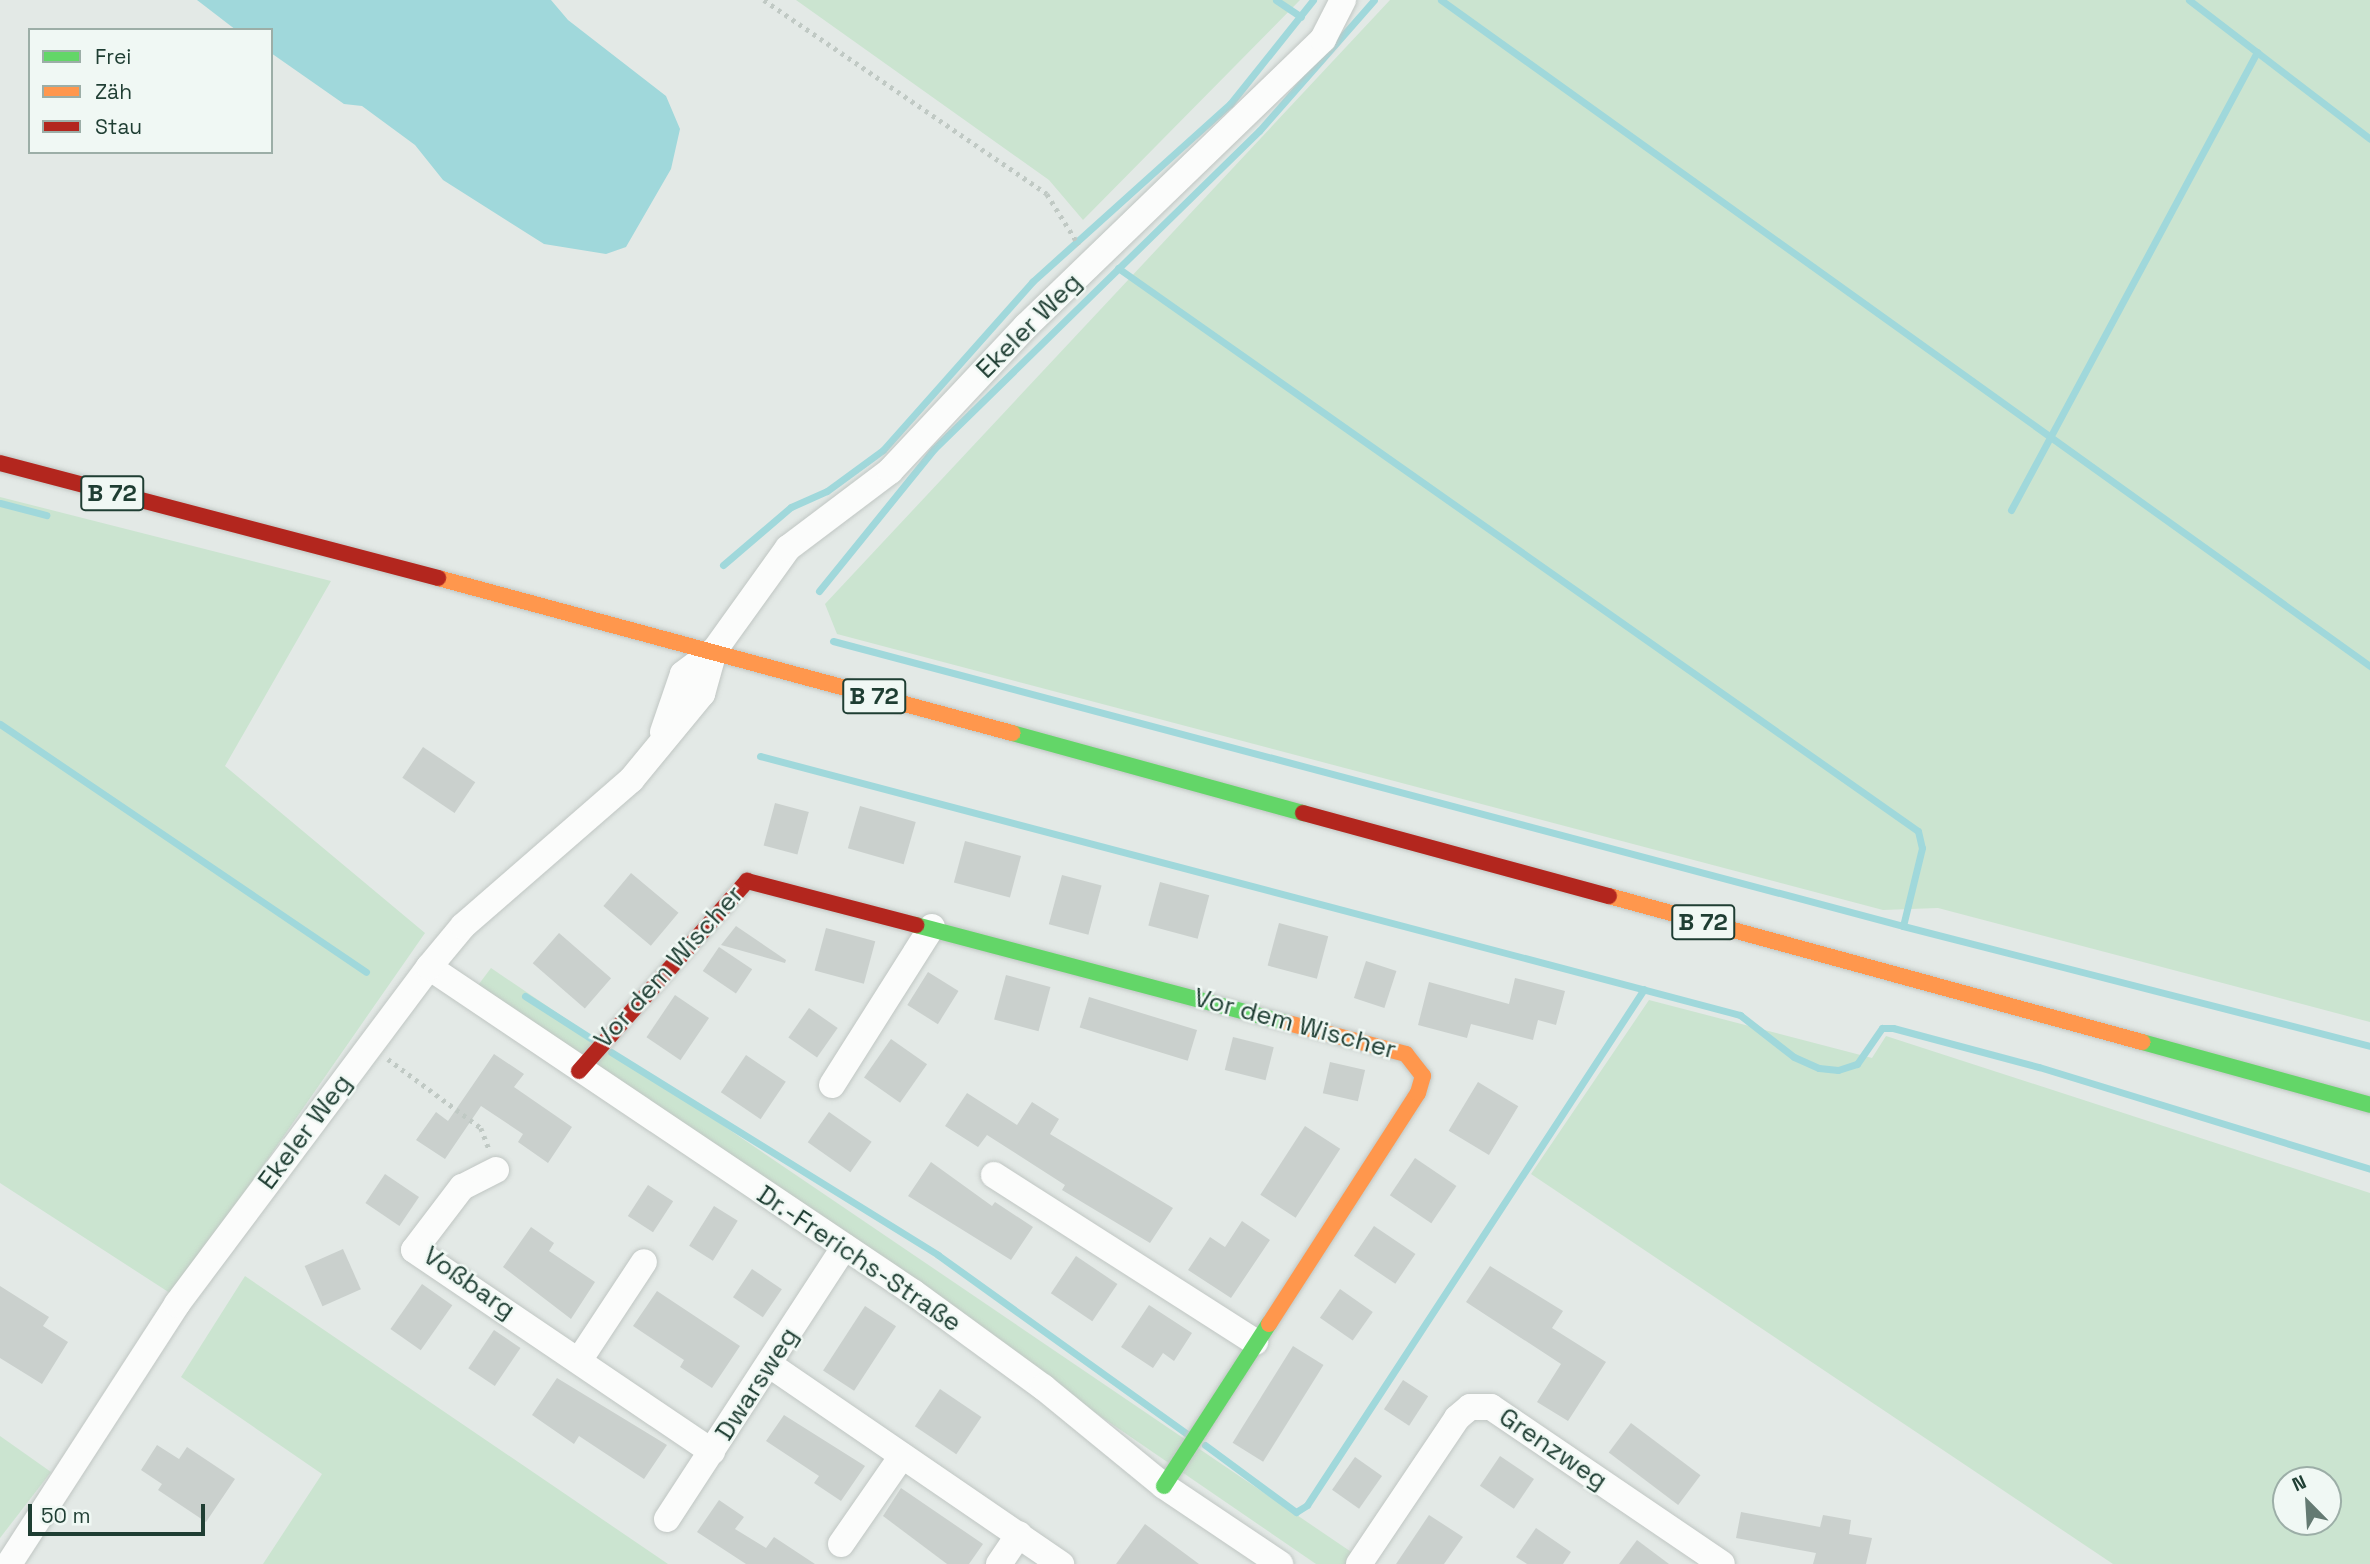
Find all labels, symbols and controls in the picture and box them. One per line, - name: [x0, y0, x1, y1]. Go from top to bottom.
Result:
- legend: [28, 28, 273, 154]
- text: Frei: [95, 43, 131, 70]
- text: Zäh: [95, 78, 132, 105]
- text: Stau: [95, 113, 142, 140]
- street label: Ekeler Weg: [970, 267, 1088, 385]
- road number: B 72: [79, 472, 145, 514]
- road number: B 72: [841, 676, 907, 716]
- street label: Vor dem Wischer: [588, 879, 750, 1055]
- road number: B 72: [1670, 902, 1736, 942]
- street label: Vor dem Wischer: [1190, 982, 1400, 1066]
- street label: Ekeler Weg: [252, 1068, 358, 1196]
- street label: Dr.-Frerichs-Straße: [751, 1179, 967, 1339]
- street label: Voßbarg: [417, 1240, 521, 1326]
- street label: Dwarsweg: [709, 1322, 805, 1446]
- street label: Grenzweg: [1493, 1401, 1613, 1497]
- north arrow: [2272, 1466, 2342, 1536]
- text: N: [2288, 1469, 2310, 1497]
- scale bar: [32, 1490, 208, 1534]
- text: 50 m: [41, 1502, 91, 1529]

